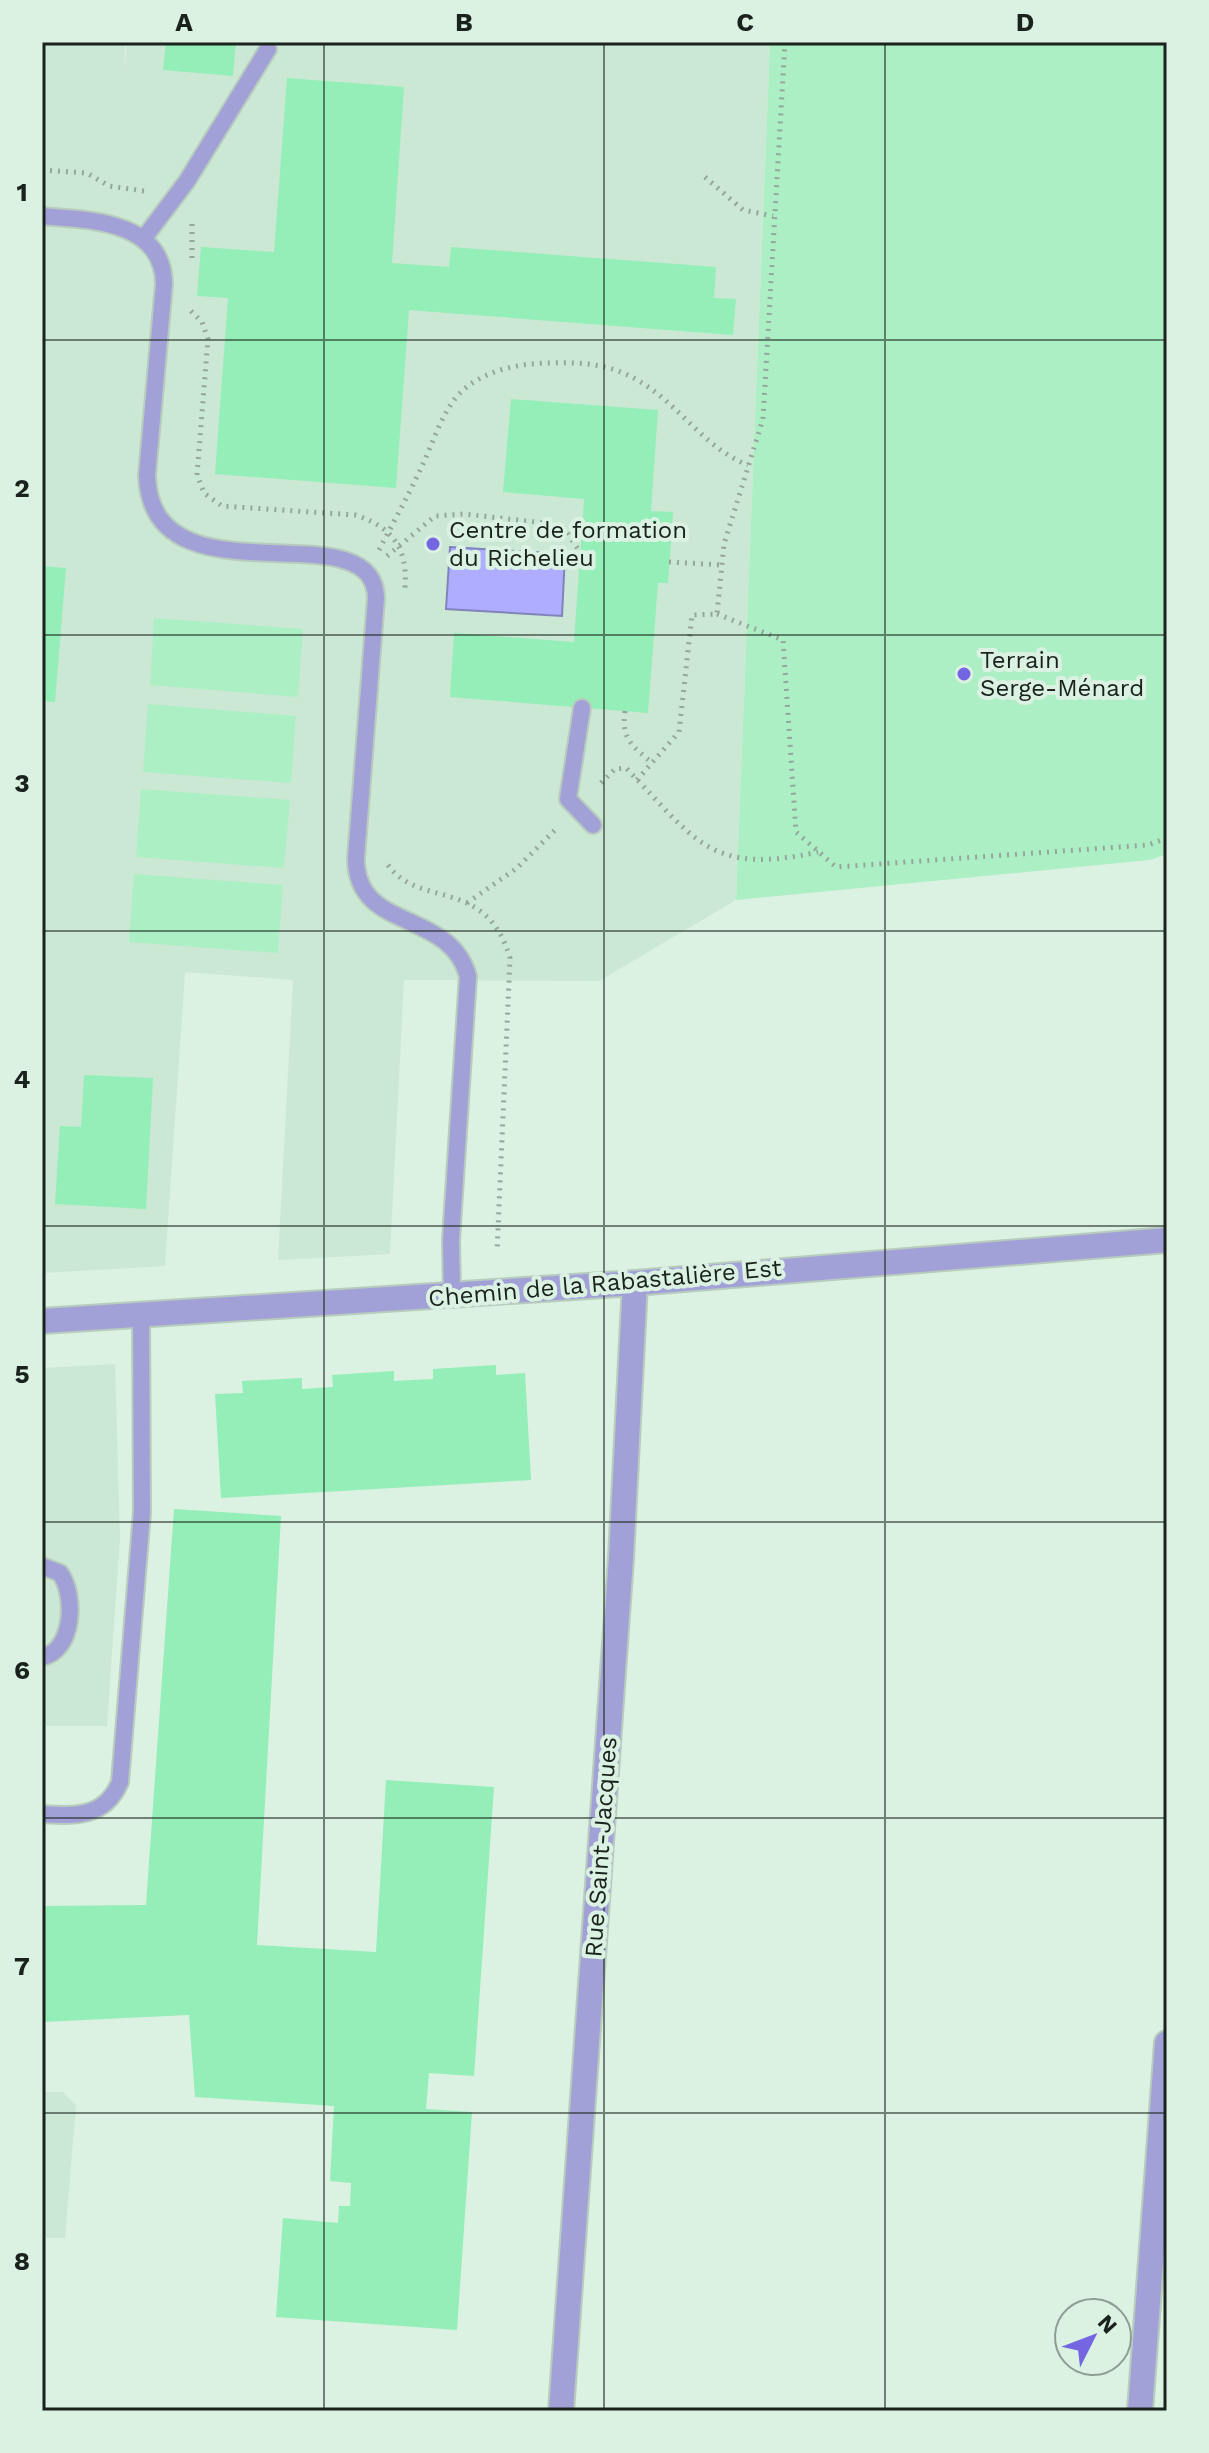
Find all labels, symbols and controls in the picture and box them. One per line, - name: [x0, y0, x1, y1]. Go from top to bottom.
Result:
- text: A: [175, 7, 193, 37]
- text: B: [455, 7, 473, 37]
- text: C: [736, 7, 754, 37]
- text: D: [1016, 7, 1034, 37]
- text: 1: [16, 177, 28, 207]
- text: 2: [14, 473, 30, 503]
- place label: Centre de formation du Richelieu: [449, 516, 687, 572]
- marker: Centre de formation du Richelieu: [424, 535, 442, 553]
- place label: Terrain Serge-Ménard: [980, 646, 1144, 702]
- marker: Terrain Serge-Ménard: [955, 665, 973, 683]
- text: 3: [14, 768, 30, 798]
- text: 4: [14, 1064, 31, 1094]
- street label: Chemin de la Rabastalière Est: [427, 1254, 783, 1312]
- text: 5: [14, 1359, 30, 1389]
- text: 6: [14, 1655, 30, 1685]
- street label: Rue Saint-Jacques: [579, 1736, 623, 1958]
- text: 7: [14, 1951, 30, 1981]
- text: 8: [14, 2246, 30, 2276]
- north arrow: [1053, 2297, 1133, 2377]
- text: N: [1093, 2310, 1122, 2338]

